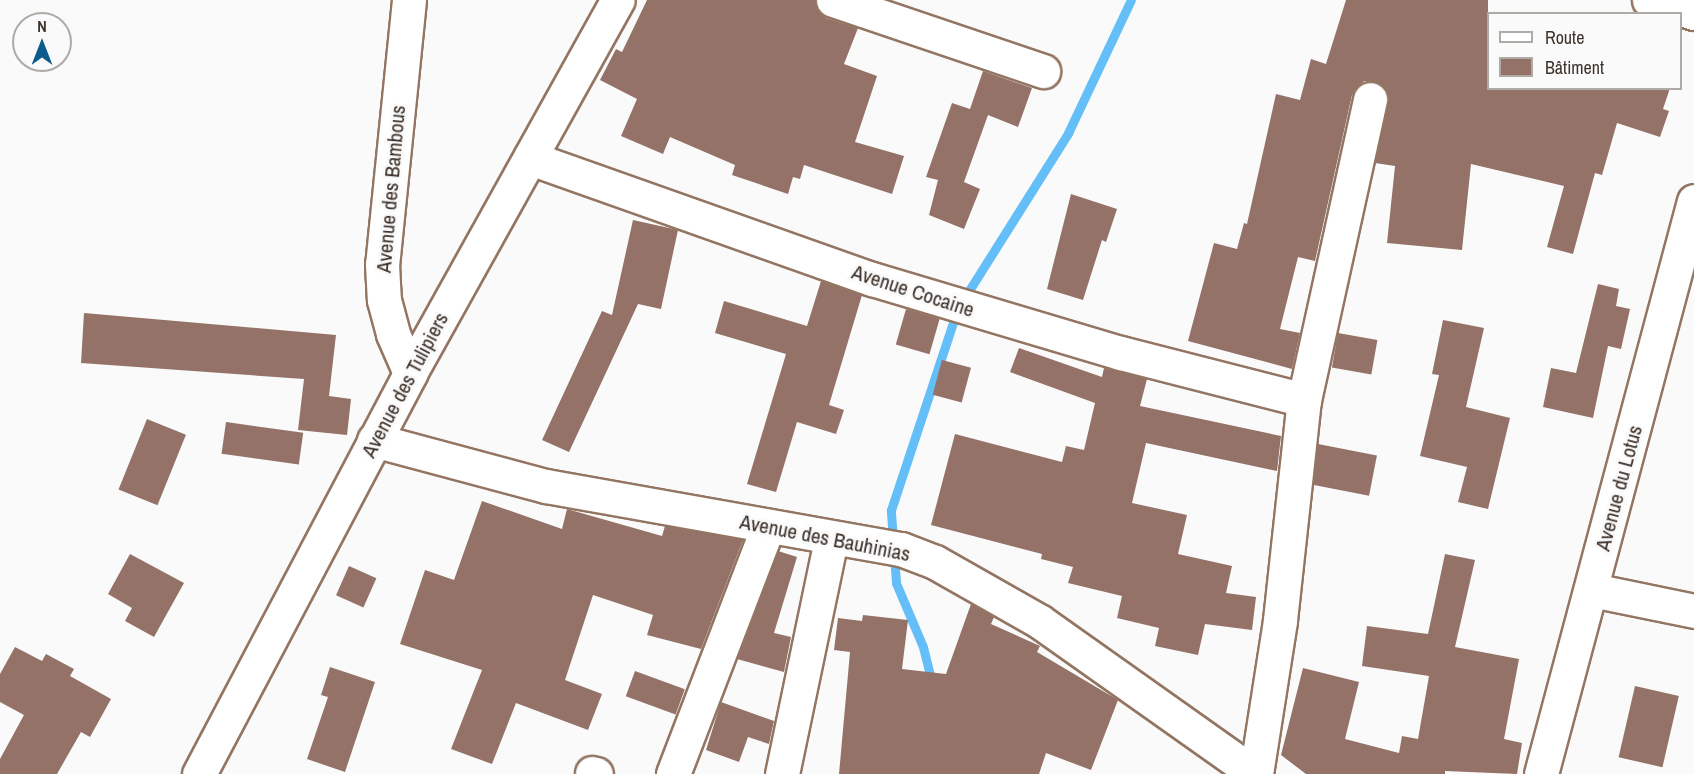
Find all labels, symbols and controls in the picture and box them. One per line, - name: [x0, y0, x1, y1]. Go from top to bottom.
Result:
- north arrow: [12, 12, 72, 72]
- legend: [1487, 12, 1682, 90]
- text: N: [37, 15, 47, 37]
- text: Route: [1545, 25, 1584, 50]
- text: Bâtiment: [1545, 55, 1604, 80]
- street label: Avenue des Bambous: [371, 104, 411, 274]
- street label: Avenue Cocaine: [849, 259, 977, 323]
- street label: Avenue des Tulipiers: [356, 308, 454, 462]
- street label: Avenue du Lotus: [1590, 422, 1648, 554]
- street label: Avenue des Bauhinias: [738, 509, 912, 567]

